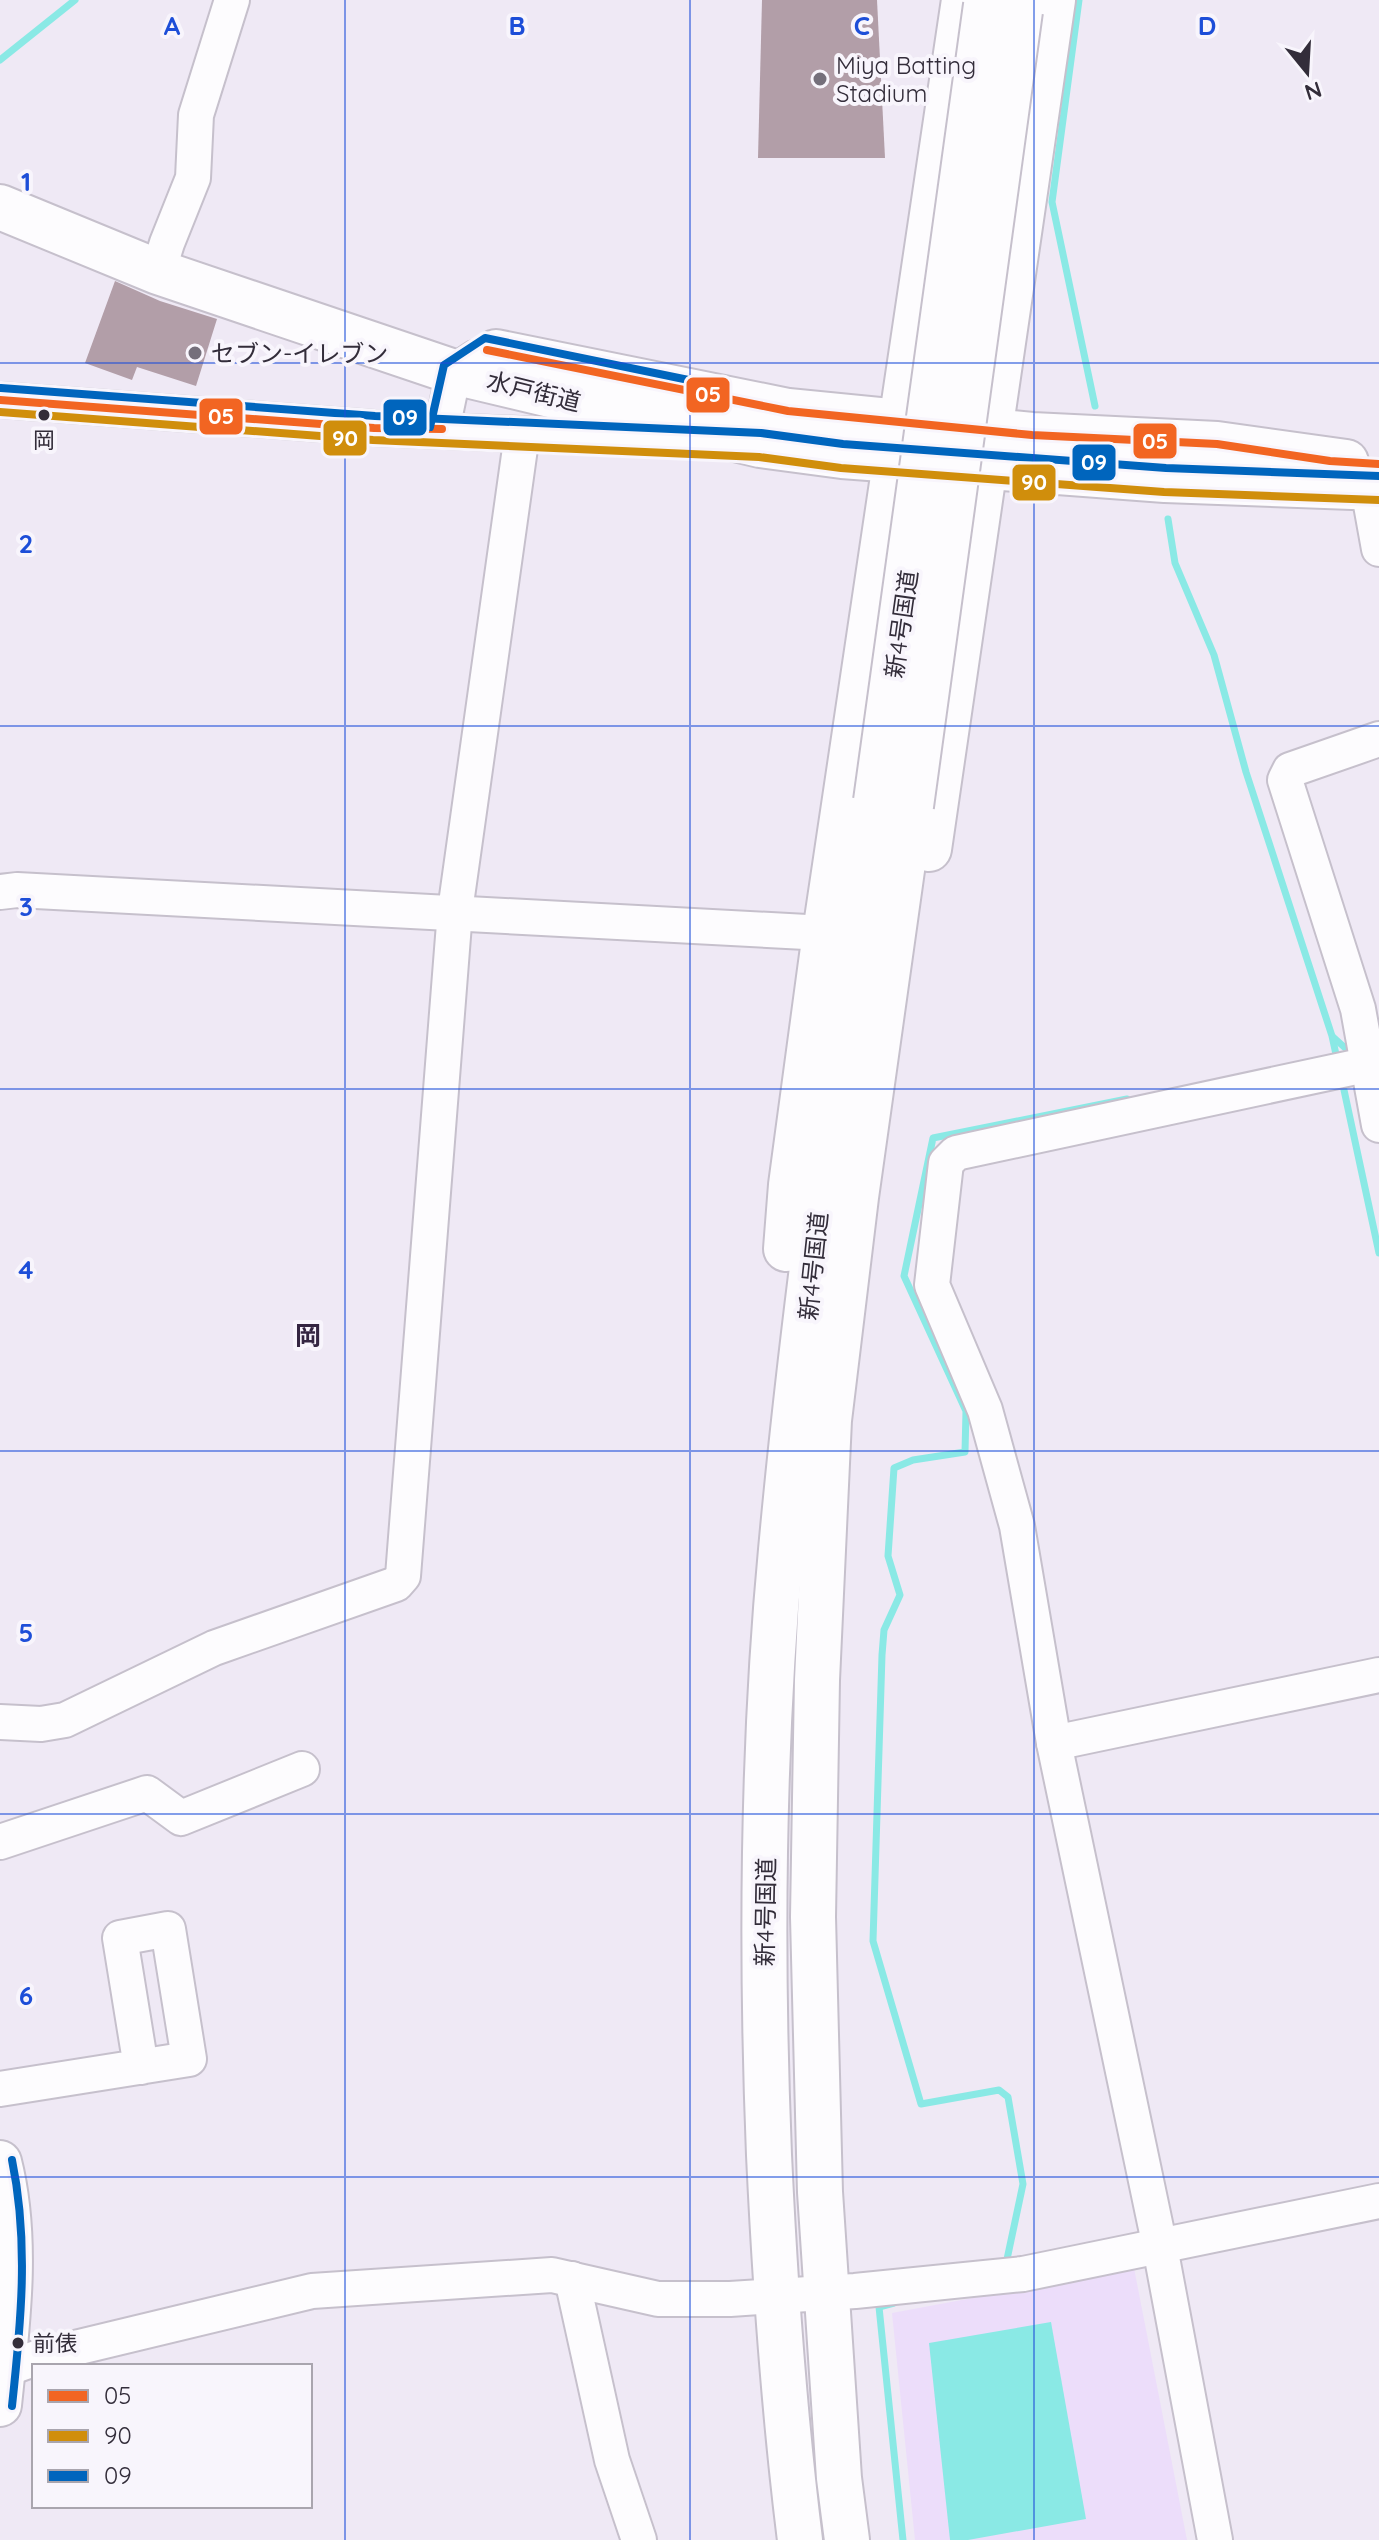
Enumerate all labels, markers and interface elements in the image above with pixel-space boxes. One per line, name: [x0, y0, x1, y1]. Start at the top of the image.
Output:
text: A: [164, 9, 181, 42]
text: B: [508, 9, 526, 42]
text: C: [854, 9, 870, 42]
text: D: [1198, 9, 1216, 42]
north arrow: [1267, 32, 1347, 112]
place label: Miya Batting Stadium: [836, 50, 976, 108]
marker: Miya Batting Stadium: [811, 70, 829, 88]
text: N: [1301, 75, 1325, 107]
text: 1: [21, 165, 31, 198]
place label: セブン-イレブン: [211, 338, 388, 368]
marker: セブン-イレブン: [186, 344, 204, 362]
street label: 水戸街道: [484, 365, 584, 417]
line badge: 05: [685, 376, 731, 414]
text: 05: [695, 380, 721, 408]
line badge: 05: [198, 397, 244, 436]
line badge: 09: [382, 398, 428, 437]
text: 05: [208, 402, 234, 430]
text: 09: [392, 403, 418, 431]
marker: 岡: [36, 407, 52, 423]
line badge: 90: [322, 419, 368, 457]
line badge: 05: [1132, 422, 1178, 460]
text: 90: [332, 424, 358, 452]
place label: 岡: [33, 426, 55, 454]
text: 05: [1142, 427, 1168, 455]
line badge: 09: [1071, 443, 1117, 482]
text: 09: [1081, 448, 1107, 476]
line badge: 90: [1011, 463, 1057, 502]
text: 90: [1021, 468, 1047, 496]
text: 2: [19, 527, 33, 560]
street label: 新4号国道: [879, 568, 923, 680]
text: 3: [19, 890, 33, 923]
street label: 新4号国道: [792, 1210, 834, 1322]
text: 4: [18, 1253, 34, 1286]
district label: 岡: [295, 1319, 321, 1352]
text: 5: [19, 1616, 33, 1649]
street label: 新4号国道: [749, 1857, 781, 1967]
text: 6: [19, 1979, 33, 2012]
place label: 前俵: [33, 2329, 77, 2357]
marker: 前俵: [10, 2335, 26, 2351]
legend: [32, 2364, 312, 2508]
text: 05: [104, 2380, 131, 2410]
text: 90: [104, 2420, 132, 2450]
text: 09: [104, 2460, 132, 2490]

